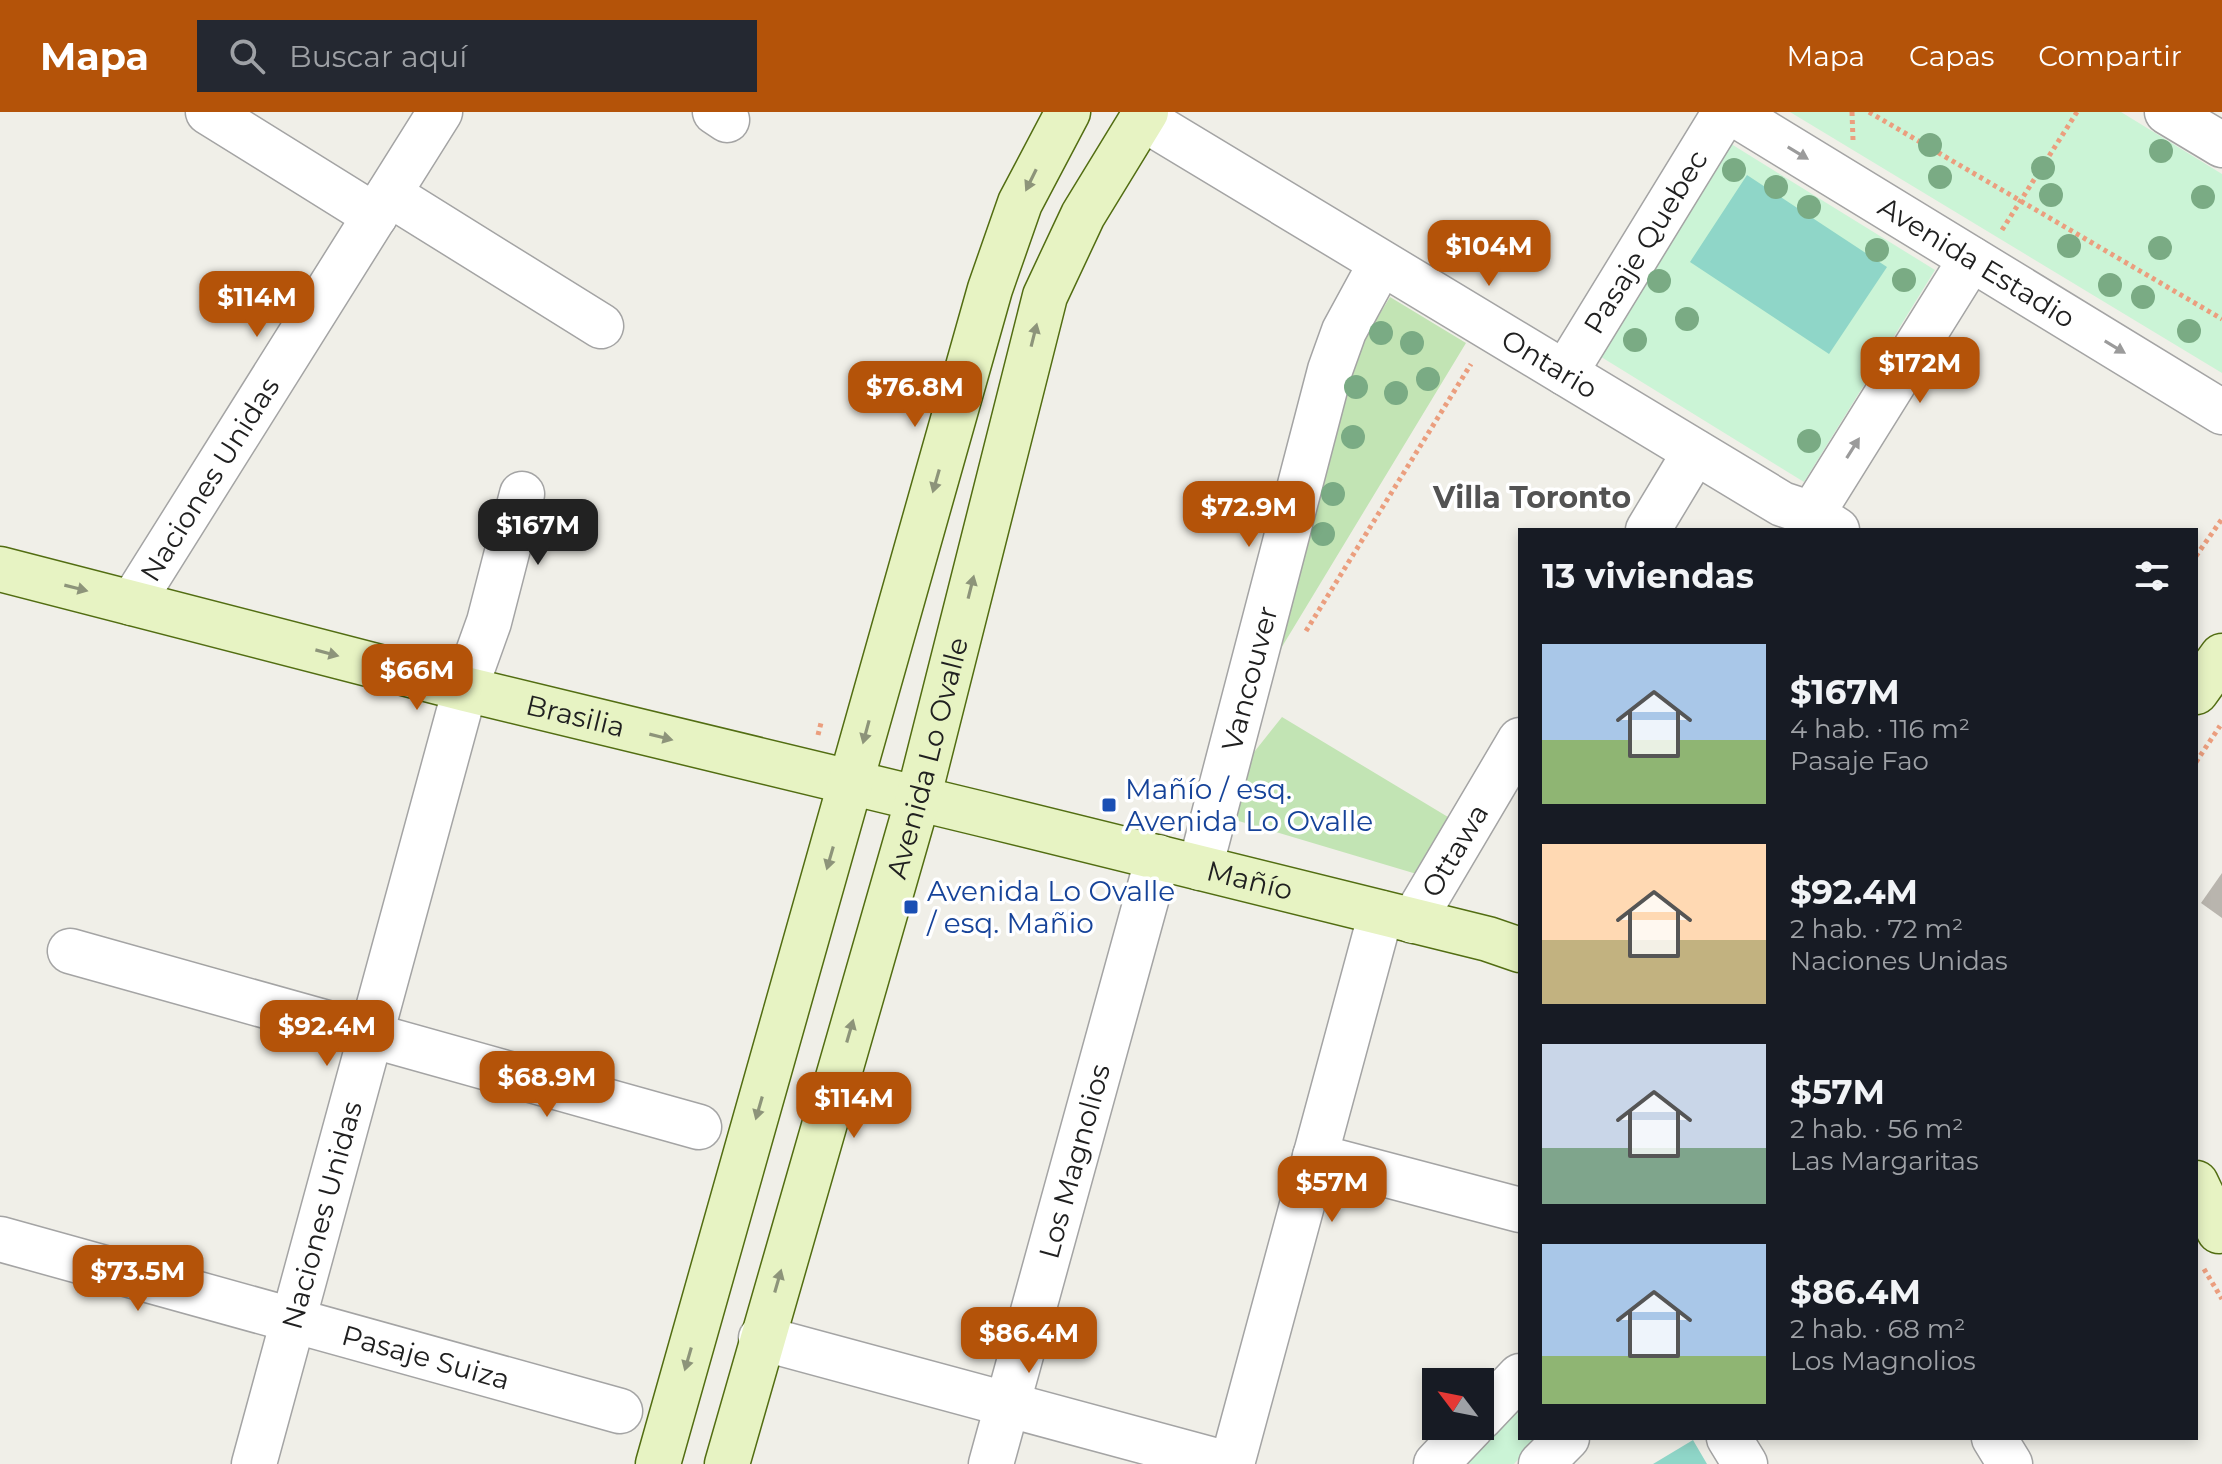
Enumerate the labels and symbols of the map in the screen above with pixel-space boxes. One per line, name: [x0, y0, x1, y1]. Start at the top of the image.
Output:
street label: Pasaje Quebec: [1576, 144, 1715, 340]
one-way arrow: [1787, 145, 1809, 159]
one-way arrow: [1024, 169, 1038, 192]
street label: Avenida Estadio: [1872, 189, 2081, 335]
pin: $104M: [1433, 220, 1545, 288]
pin: $114M: [201, 271, 313, 339]
street label: Ontario: [1495, 322, 1604, 406]
one-way arrow: [1029, 323, 1041, 348]
pin: $172M: [1864, 337, 1976, 405]
one-way arrow: [2104, 340, 2126, 354]
pin: $76.8M: [850, 361, 980, 429]
street label: Naciones Unidas: [133, 371, 286, 588]
one-way arrow: [1846, 437, 1860, 459]
one-way arrow: [929, 470, 942, 494]
district label: Villa Toronto: [1432, 479, 1631, 516]
pin: $72.9M: [1184, 481, 1314, 549]
pin: $167M: [482, 499, 594, 567]
one-way arrow: [966, 575, 978, 600]
one-way arrow: [63, 583, 88, 595]
street label: Vancouver: [1214, 602, 1285, 754]
street label: Avenida Lo Ovalle: [879, 634, 975, 883]
pin: $66M: [370, 644, 464, 712]
one-way arrow: [315, 648, 340, 660]
street label: Brasilia: [523, 687, 628, 744]
one-way arrow: [859, 720, 872, 744]
one-way arrow: [648, 732, 673, 744]
place label: Mañío / esq. Avenida Lo Ovalle: [1125, 772, 1373, 838]
marker: Mañío / esq. Avenida Lo Ovalle: [1100, 796, 1118, 814]
street label: Ottawa: [1414, 798, 1495, 903]
one-way arrow: [823, 847, 836, 871]
street label: Mañío: [1203, 853, 1296, 907]
place label: Avenida Lo Ovalle / esq. Mañio: [926, 874, 1175, 940]
marker: Avenida Lo Ovalle / esq. Mañio: [902, 898, 920, 916]
pin: $92.4M: [262, 1000, 392, 1068]
one-way arrow: [845, 1019, 857, 1044]
pin: $68.9M: [482, 1051, 612, 1119]
street label: Los Magnolios: [1031, 1060, 1117, 1262]
pin: $114M: [798, 1072, 910, 1140]
street label: Naciones Unidas: [275, 1097, 369, 1333]
one-way arrow: [752, 1097, 765, 1121]
pin: $57M: [1285, 1156, 1379, 1224]
pin: $73.5M: [73, 1245, 203, 1313]
one-way arrow: [772, 1269, 785, 1293]
pin: $86.4M: [964, 1307, 1094, 1375]
street label: Pasaje Suiza: [338, 1318, 514, 1397]
one-way arrow: [681, 1347, 694, 1371]
north arrow: [1422, 1368, 1494, 1440]

